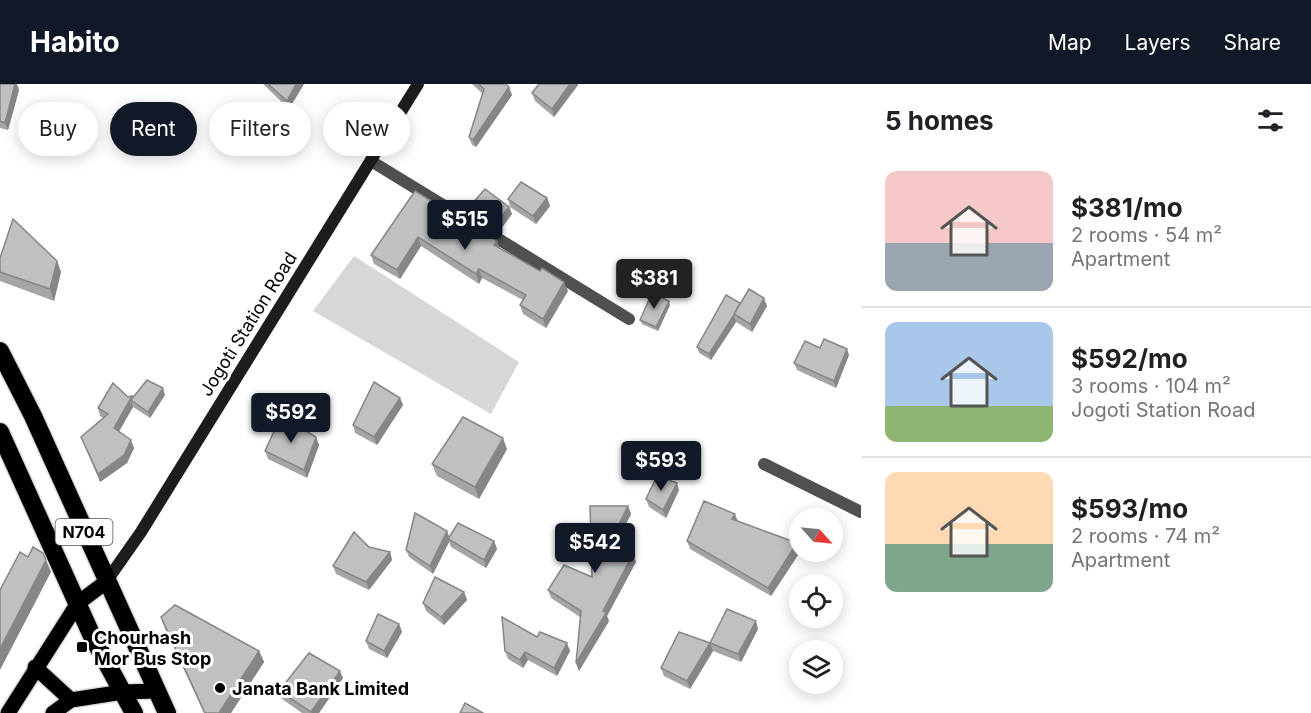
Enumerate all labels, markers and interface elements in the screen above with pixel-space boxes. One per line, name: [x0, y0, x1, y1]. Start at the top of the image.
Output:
text: Habito: [30, 25, 120, 59]
text: Map: [1048, 30, 1092, 55]
text: Layers: [1125, 30, 1191, 55]
text: Share: [1224, 30, 1281, 55]
chip: Buy: [18, 102, 98, 156]
chip: Rent: [110, 102, 197, 156]
chip: Filters: [209, 102, 311, 156]
chip: New: [323, 102, 410, 156]
icon: filters: [1254, 104, 1287, 137]
text: 5 homes: [885, 105, 994, 136]
text: $381/mo: [1071, 192, 1183, 223]
icon: home: [933, 195, 1005, 267]
pin: $515: [429, 200, 501, 251]
text: $515: [441, 207, 489, 231]
text: 2 rooms · 54 m²: [1071, 223, 1222, 247]
text: Apartment: [1071, 247, 1170, 271]
street label: Jogoti Station Road: [195, 248, 301, 400]
pin: $381: [618, 259, 690, 310]
text: $381: [630, 266, 678, 290]
text: $592/mo: [1071, 343, 1188, 374]
icon: home: [933, 346, 1005, 418]
text: 3 rooms · 104 m²: [1071, 374, 1231, 398]
pin: $592: [255, 393, 327, 444]
text: Jogoti Station Road: [1071, 398, 1255, 422]
text: $592: [265, 400, 317, 424]
pin: $593: [625, 441, 697, 492]
text: $593: [635, 448, 687, 472]
text: $593/mo: [1071, 493, 1188, 524]
icon: home: [933, 496, 1005, 568]
north arrow: [789, 508, 843, 562]
map controls: [789, 508, 843, 694]
road number: N704: [56, 519, 112, 545]
pin: $542: [559, 523, 631, 574]
text: 2 rooms · 74 m²: [1071, 524, 1220, 548]
text: $542: [569, 530, 621, 554]
text: Apartment: [1071, 548, 1170, 572]
button: locate: [789, 574, 843, 628]
place label: Chourhash Mor Bus Stop: [94, 627, 211, 669]
marker: Chourhash Mor Bus Stop: [75, 640, 89, 654]
button: layers: [789, 640, 843, 694]
place label: Janata Bank Limited: [232, 678, 409, 699]
marker: Janata Bank Limited: [213, 681, 227, 695]

